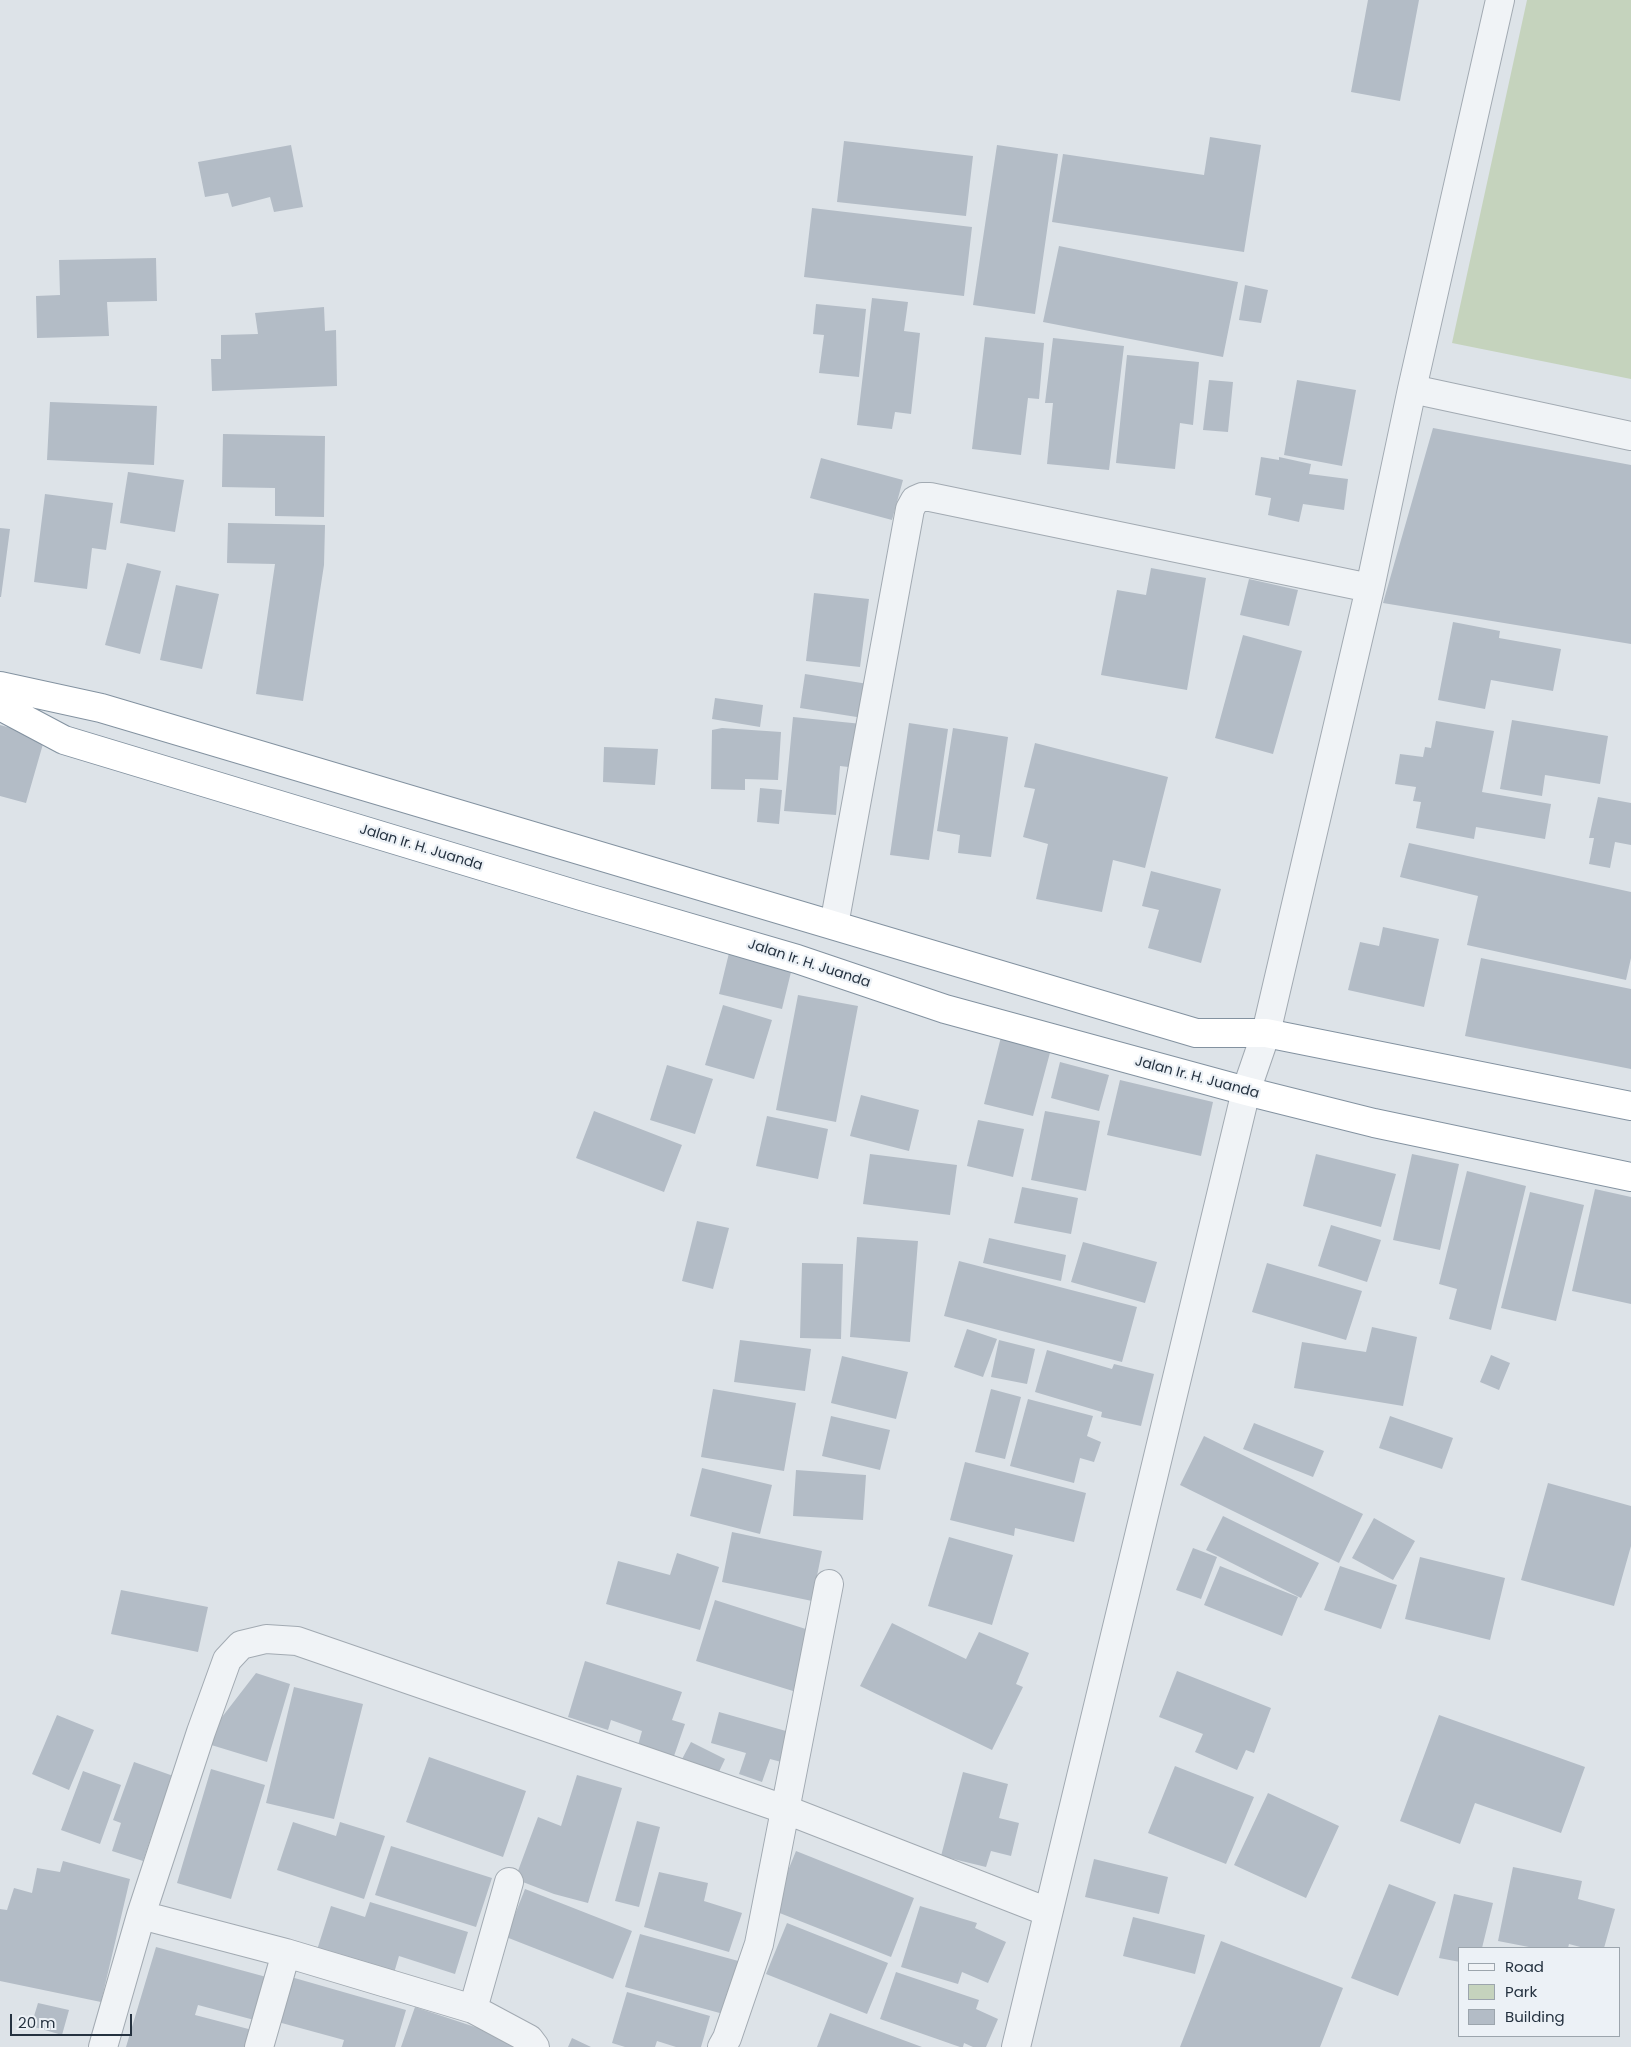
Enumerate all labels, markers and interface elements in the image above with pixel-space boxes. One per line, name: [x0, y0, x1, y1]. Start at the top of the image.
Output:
street label: Jalan Ir. H. Juanda: [357, 821, 485, 875]
street label: Jalan Ir. H. Juanda: [746, 936, 872, 992]
street label: Jalan Ir. H. Juanda: [1133, 1053, 1261, 1103]
legend: [1458, 1947, 1621, 2037]
text: Road: [1505, 1956, 1544, 1977]
text: Park: [1505, 1981, 1537, 2002]
scale bar: [12, 2004, 135, 2036]
text: Building: [1505, 2006, 1565, 2027]
text: 20 m: [18, 2012, 56, 2033]

